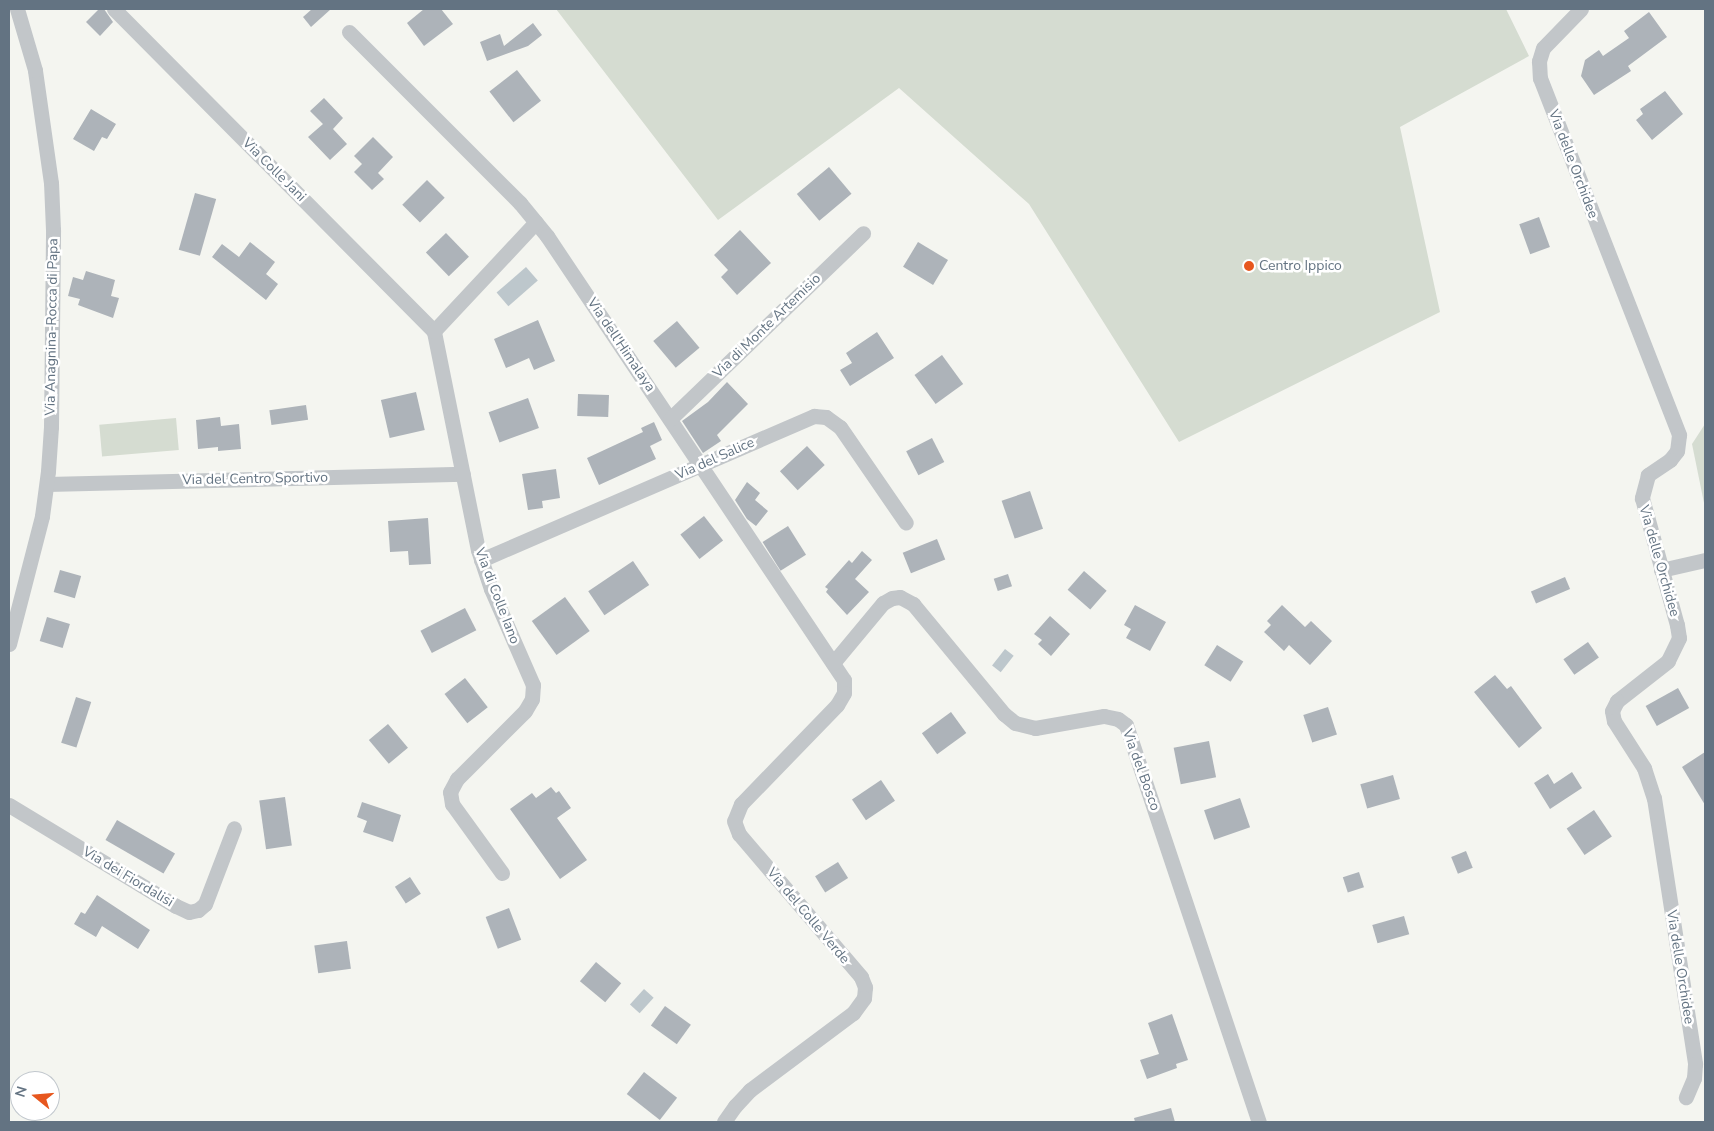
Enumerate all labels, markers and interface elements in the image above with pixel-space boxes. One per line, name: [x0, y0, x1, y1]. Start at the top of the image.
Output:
street label: Via delle Orchidee: [1545, 107, 1601, 221]
street label: Via Colle Jani: [239, 135, 309, 205]
street label: Via Anagnina-Rocca di Papa: [42, 238, 62, 416]
place label: Centro Ippico: [1259, 258, 1342, 274]
marker: Centro Ippico: [1243, 260, 1255, 272]
street label: Via di Monte Artemisio: [710, 270, 824, 382]
street label: Via dell'Himalaya: [583, 295, 659, 395]
street label: Via del Salice: [673, 434, 757, 484]
street label: Via del Centro Sportivo: [182, 469, 328, 489]
street label: Via delle Orchidee: [1635, 503, 1683, 619]
street label: Via di Colle Iano: [471, 546, 523, 646]
street label: Via del Bosco: [1119, 727, 1163, 813]
street label: Via dei Fiordalisi: [80, 843, 176, 911]
street label: Via del Colle Verde: [763, 865, 853, 967]
street label: Via delle Orchidee: [1663, 909, 1697, 1025]
north arrow: [10, 1071, 60, 1121]
text: N: [11, 1084, 32, 1100]

